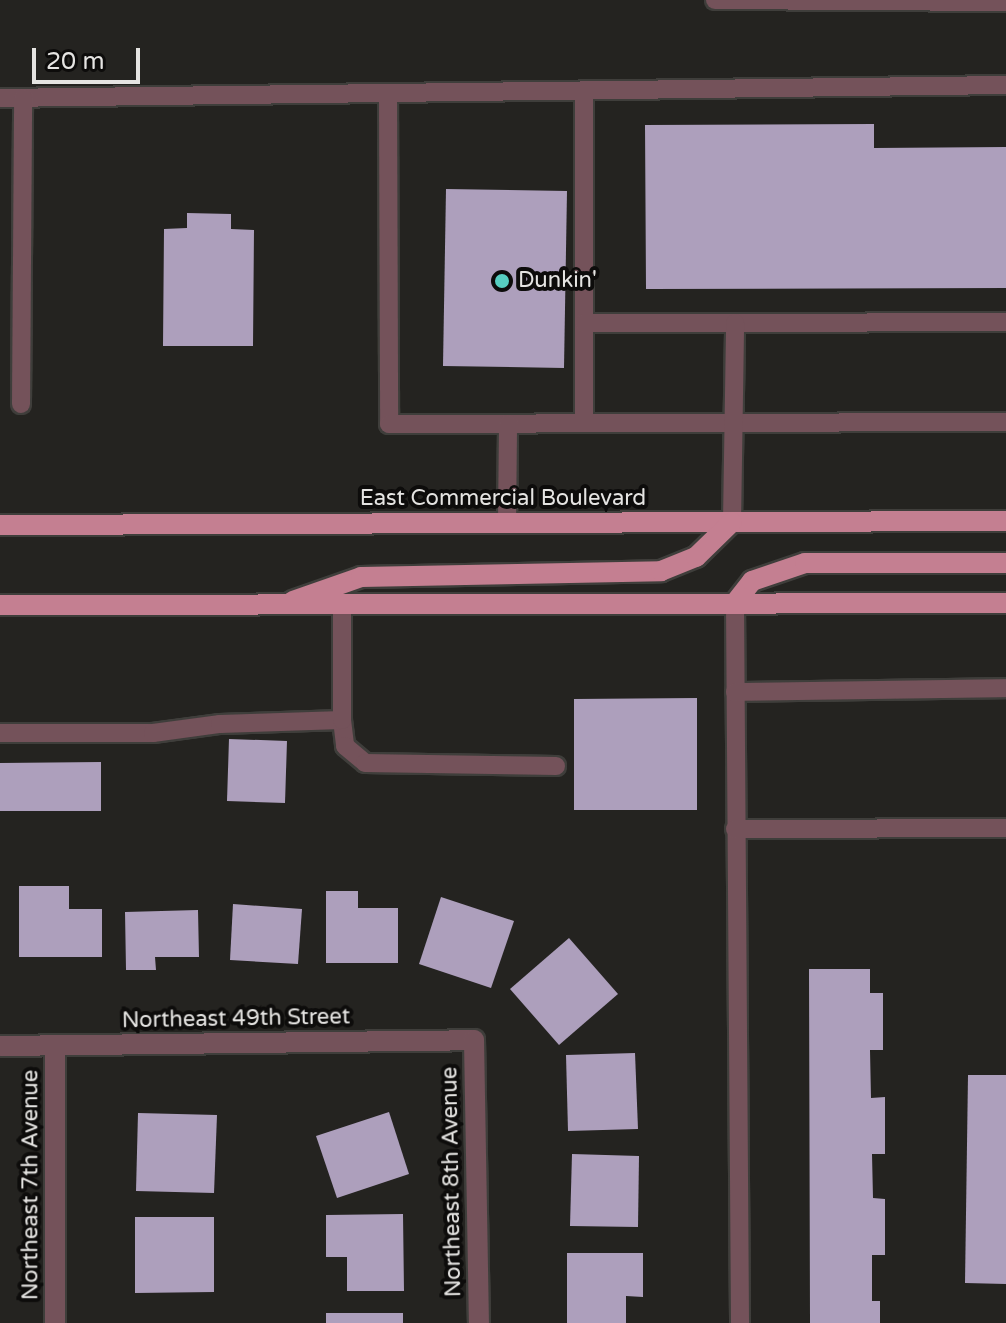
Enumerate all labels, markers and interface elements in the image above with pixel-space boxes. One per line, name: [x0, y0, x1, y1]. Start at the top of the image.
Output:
scale bar: [36, 32, 144, 82]
text: 20 m: [46, 47, 104, 76]
place label: Dunkin': [518, 268, 597, 294]
marker: Dunkin': [493, 272, 511, 290]
street label: East Commercial Boulevard: [360, 486, 646, 512]
street label: Northeast 49th Street: [122, 1004, 350, 1034]
street label: Northeast 8th Avenue: [437, 1067, 467, 1297]
street label: Northeast 7th Avenue: [18, 1070, 44, 1300]

